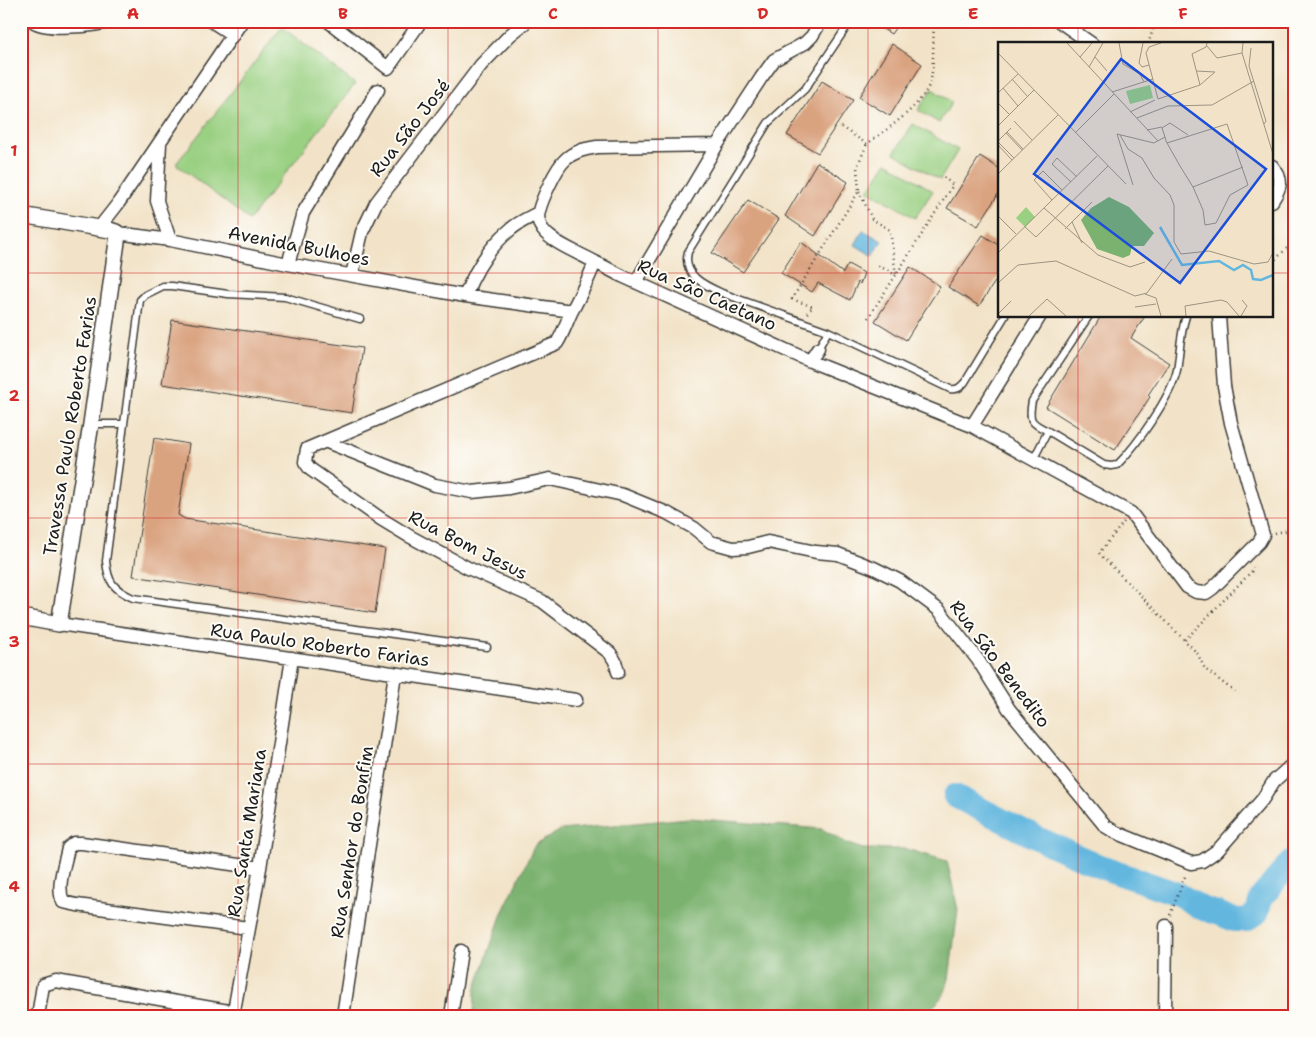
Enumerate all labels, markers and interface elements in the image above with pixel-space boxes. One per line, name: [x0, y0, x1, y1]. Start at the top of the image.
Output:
text: A: [127, 3, 139, 24]
text: B: [338, 3, 348, 24]
text: C: [548, 3, 558, 24]
text: D: [757, 3, 769, 24]
text: E: [968, 3, 978, 24]
text: F: [1178, 3, 1188, 24]
inset map: [998, 42, 1274, 318]
street label: Rua São José: [364, 74, 456, 182]
text: 1: [10, 140, 18, 161]
street label: Avenida Bulhoes: [226, 221, 372, 271]
street label: Rua São Caetano: [634, 254, 780, 336]
street label: Travessa Paulo Roberto Farias: [38, 294, 102, 558]
text: 2: [8, 385, 20, 406]
street label: Rua Bom Jesus: [404, 505, 532, 585]
street label: Rua São Benedito: [944, 595, 1056, 733]
street label: Rua Paulo Roberto Farias: [209, 618, 431, 672]
text: 3: [8, 631, 20, 652]
street label: Rua Senhor do Bonfim: [325, 744, 379, 940]
street label: Rua Santa Mariana: [222, 747, 272, 919]
text: 4: [8, 876, 20, 897]

